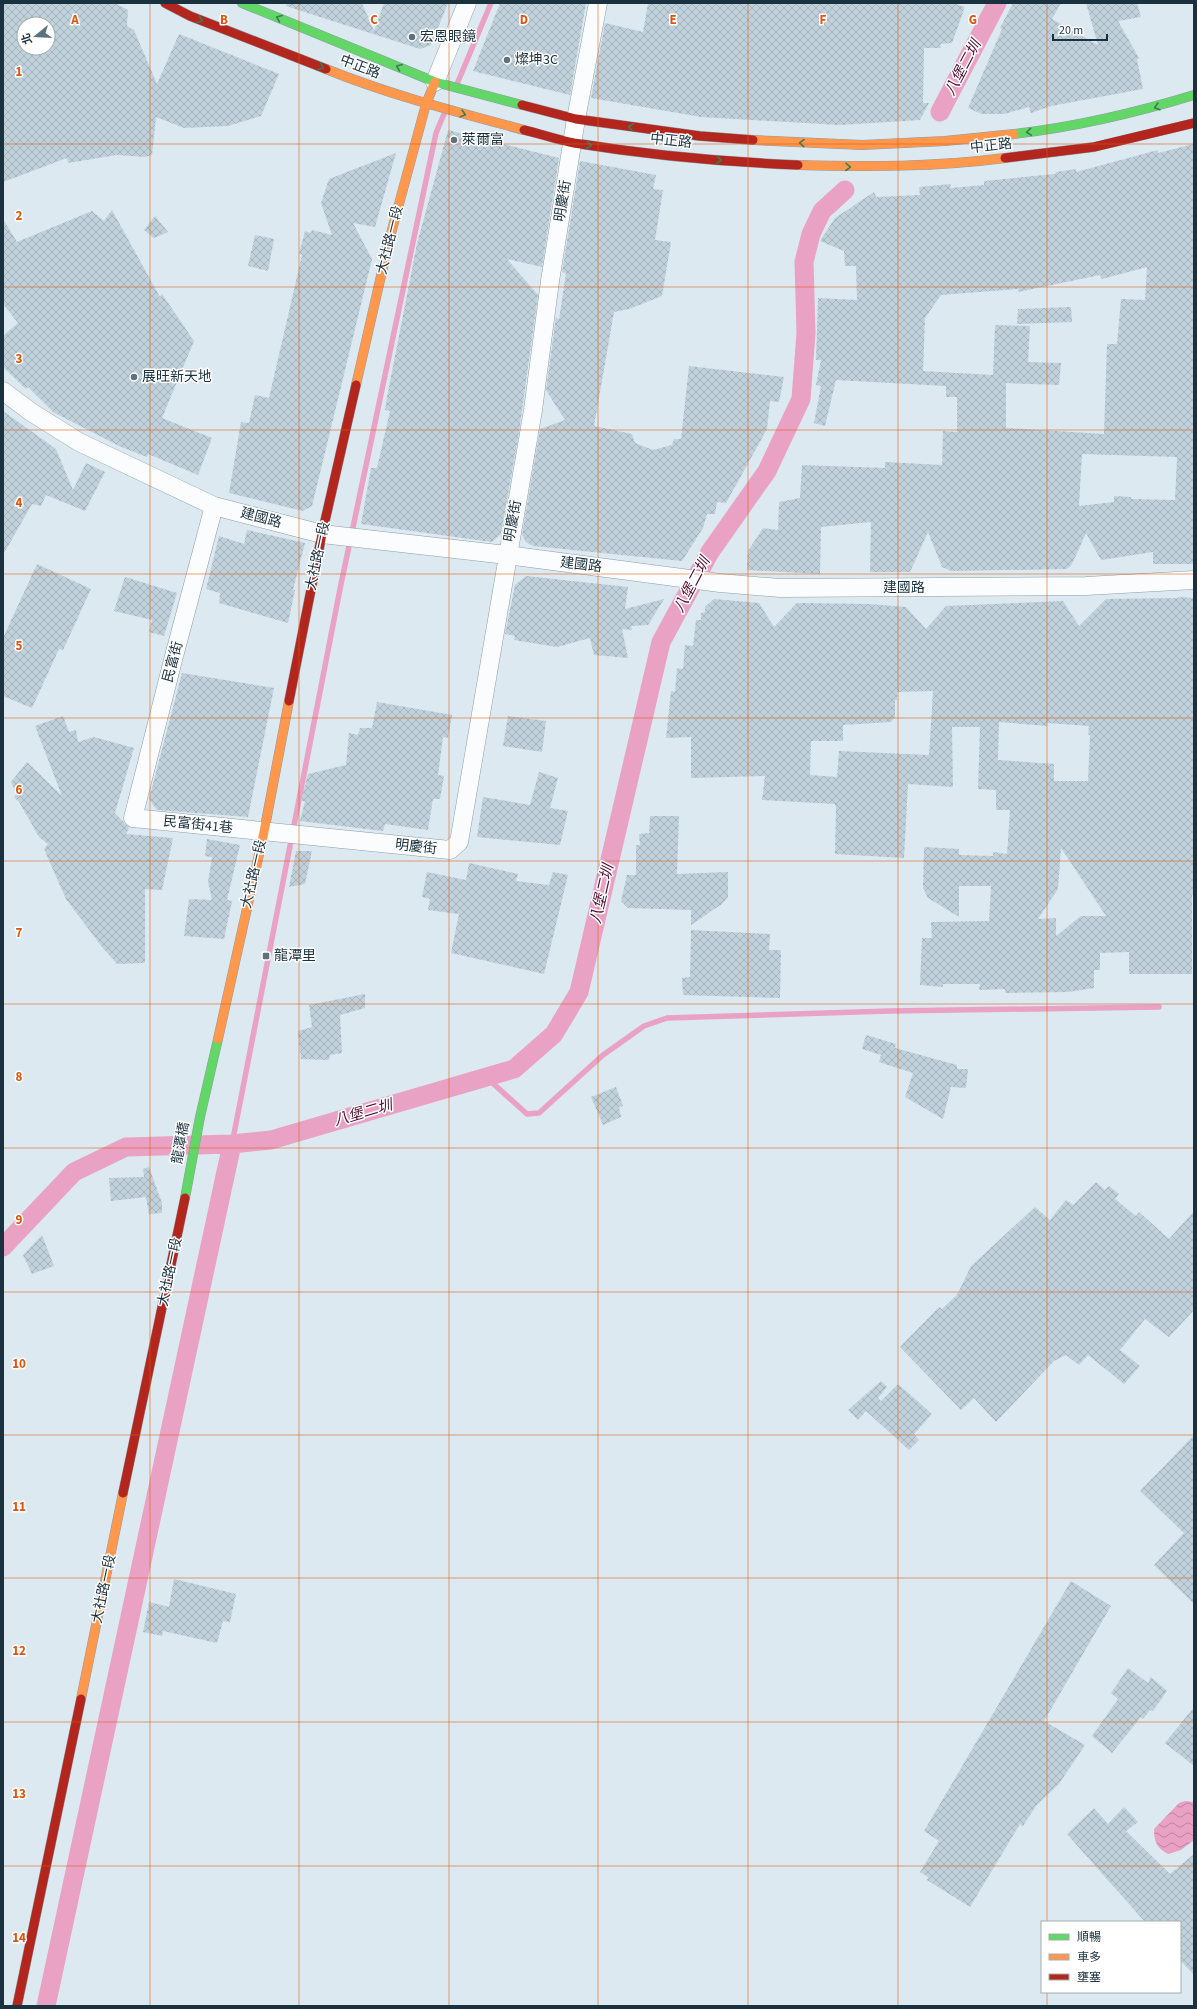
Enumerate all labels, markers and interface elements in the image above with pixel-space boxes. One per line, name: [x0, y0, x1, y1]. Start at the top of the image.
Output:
text: A: [70, 11, 79, 29]
text: B: [220, 11, 228, 29]
text: C: [370, 11, 378, 29]
text: D: [520, 11, 528, 29]
text: E: [669, 11, 677, 29]
text: F: [820, 11, 827, 29]
text: G: [969, 11, 977, 29]
one-way arrow: [197, 15, 204, 23]
one-way arrow: [275, 15, 283, 23]
north arrow: [16, 16, 56, 56]
scale bar: [1053, 16, 1107, 42]
text: 20 m: [1059, 22, 1083, 39]
place label: 宏恩眼鏡: [420, 27, 476, 47]
text: 北: [18, 31, 36, 46]
marker: 宏恩眼鏡: [407, 32, 417, 42]
water label: 八堡二圳: [940, 35, 987, 99]
street label: 中正路: [337, 50, 383, 84]
place label: 燦坤3C: [515, 50, 558, 70]
marker: 燦坤3C: [502, 55, 512, 65]
text: 1: [16, 63, 23, 81]
one-way arrow: [318, 63, 325, 71]
one-way arrow: [395, 64, 402, 72]
one-way arrow: [1153, 102, 1160, 111]
one-way arrow: [460, 109, 467, 118]
one-way arrow: [628, 123, 634, 132]
one-way arrow: [1026, 127, 1032, 136]
street label: 中正路: [649, 129, 693, 153]
place label: 萊爾富: [462, 130, 504, 150]
street label: 中正路: [969, 134, 1013, 158]
marker: 萊爾富: [449, 135, 459, 145]
one-way arrow: [799, 139, 805, 147]
one-way arrow: [586, 140, 593, 149]
one-way arrow: [716, 156, 722, 165]
one-way arrow: [845, 163, 851, 171]
street label: 明慶街: [550, 179, 576, 223]
street label: 大社路一段: [372, 204, 408, 276]
text: 2: [16, 207, 23, 225]
text: 3: [16, 350, 23, 368]
place label: 展旺新天地: [142, 367, 212, 387]
marker: 展旺新天地: [129, 372, 139, 382]
text: 4: [16, 494, 23, 512]
street label: 明慶街: [500, 499, 526, 543]
street label: 建國路: [238, 503, 284, 533]
street label: 大社路一段: [301, 520, 335, 592]
water label: 八堡二圳: [669, 552, 716, 616]
street label: 建國路: [559, 553, 603, 577]
street label: 建國路: [883, 578, 925, 598]
text: 5: [16, 637, 23, 655]
street label: 民富街: [158, 639, 188, 685]
text: 6: [16, 781, 23, 799]
street label: 民富街41巷: [162, 811, 234, 839]
street label: 明慶街: [394, 835, 438, 859]
street label: 大社路一段: [236, 838, 272, 910]
water label: 八堡二圳: [585, 860, 619, 926]
text: 7: [16, 924, 23, 942]
place label: 龍潭里: [274, 946, 316, 966]
marker: 龍潭里: [261, 951, 271, 961]
text: 8: [16, 1068, 23, 1086]
water label: 八堡二圳: [331, 1094, 397, 1131]
street label: 龍潭橋: [168, 1121, 194, 1165]
text: 9: [16, 1211, 23, 1229]
street label: 大社路一段: [153, 1236, 187, 1308]
text: 10: [12, 1355, 26, 1373]
text: 11: [12, 1498, 26, 1516]
street label: 大社路一段: [87, 1553, 121, 1625]
text: 12: [12, 1642, 26, 1660]
text: 13: [12, 1785, 26, 1803]
legend: [1041, 1921, 1181, 1993]
text: 14: [12, 1929, 26, 1947]
text: 順暢: [1077, 1929, 1101, 1946]
text: 車多: [1077, 1949, 1101, 1966]
text: 壅塞: [1077, 1969, 1101, 1986]

